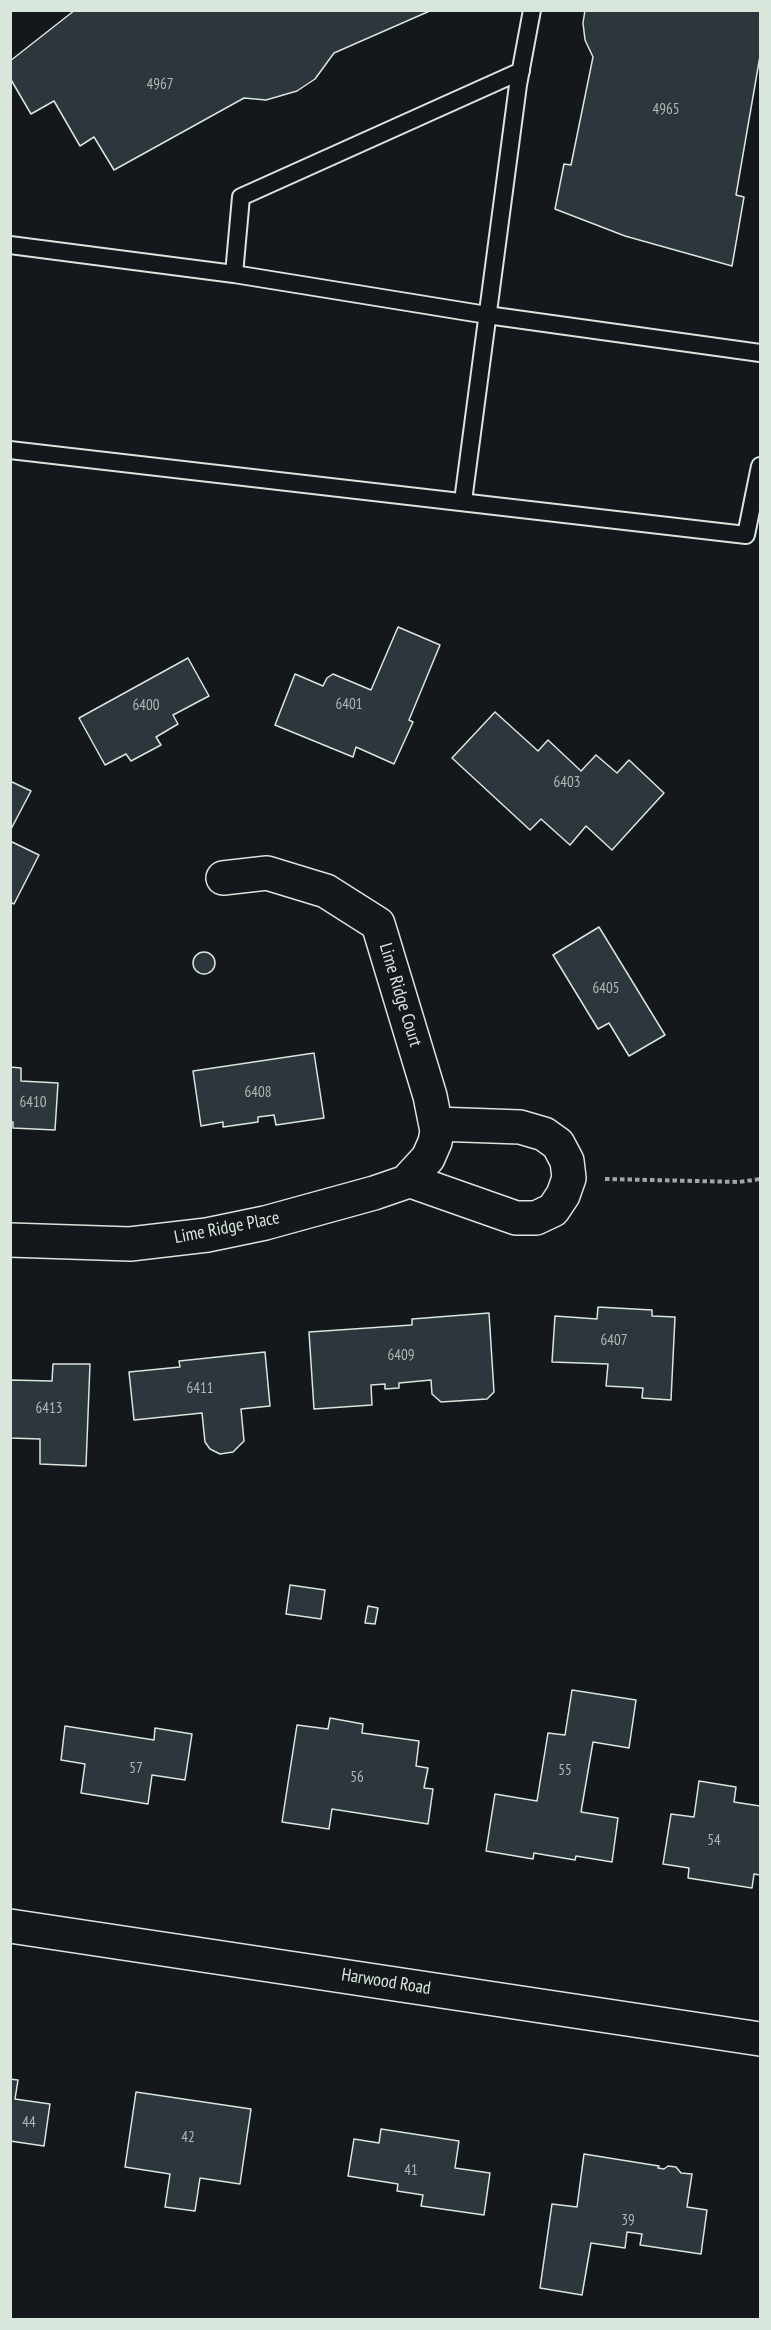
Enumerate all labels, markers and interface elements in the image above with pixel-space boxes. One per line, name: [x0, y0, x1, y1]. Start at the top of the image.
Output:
house number: 4967: [147, 76, 173, 94]
house number: 4965: [653, 101, 679, 119]
house number: 6401: [336, 696, 362, 714]
house number: 6400: [133, 697, 159, 715]
house number: 6403: [554, 774, 580, 792]
street label: Lime Ridge Court: [374, 941, 426, 1049]
house number: 6405: [593, 980, 619, 998]
house number: 6408: [245, 1084, 271, 1102]
house number: 6410: [20, 1094, 46, 1112]
street label: Lime Ridge Place: [173, 1207, 281, 1249]
house number: 6407: [601, 1332, 627, 1350]
house number: 6409: [388, 1347, 414, 1365]
house number: 6411: [187, 1380, 213, 1398]
house number: 6413: [36, 1400, 62, 1418]
house number: 57: [129, 1760, 143, 1778]
house number: 55: [558, 1762, 572, 1780]
house number: 56: [350, 1769, 364, 1787]
house number: 54: [707, 1832, 721, 1850]
street label: Harwood Road: [340, 1964, 432, 2000]
house number: 44: [22, 2114, 36, 2132]
house number: 42: [181, 2129, 195, 2147]
house number: 41: [404, 2162, 418, 2180]
house number: 39: [621, 2212, 635, 2230]

